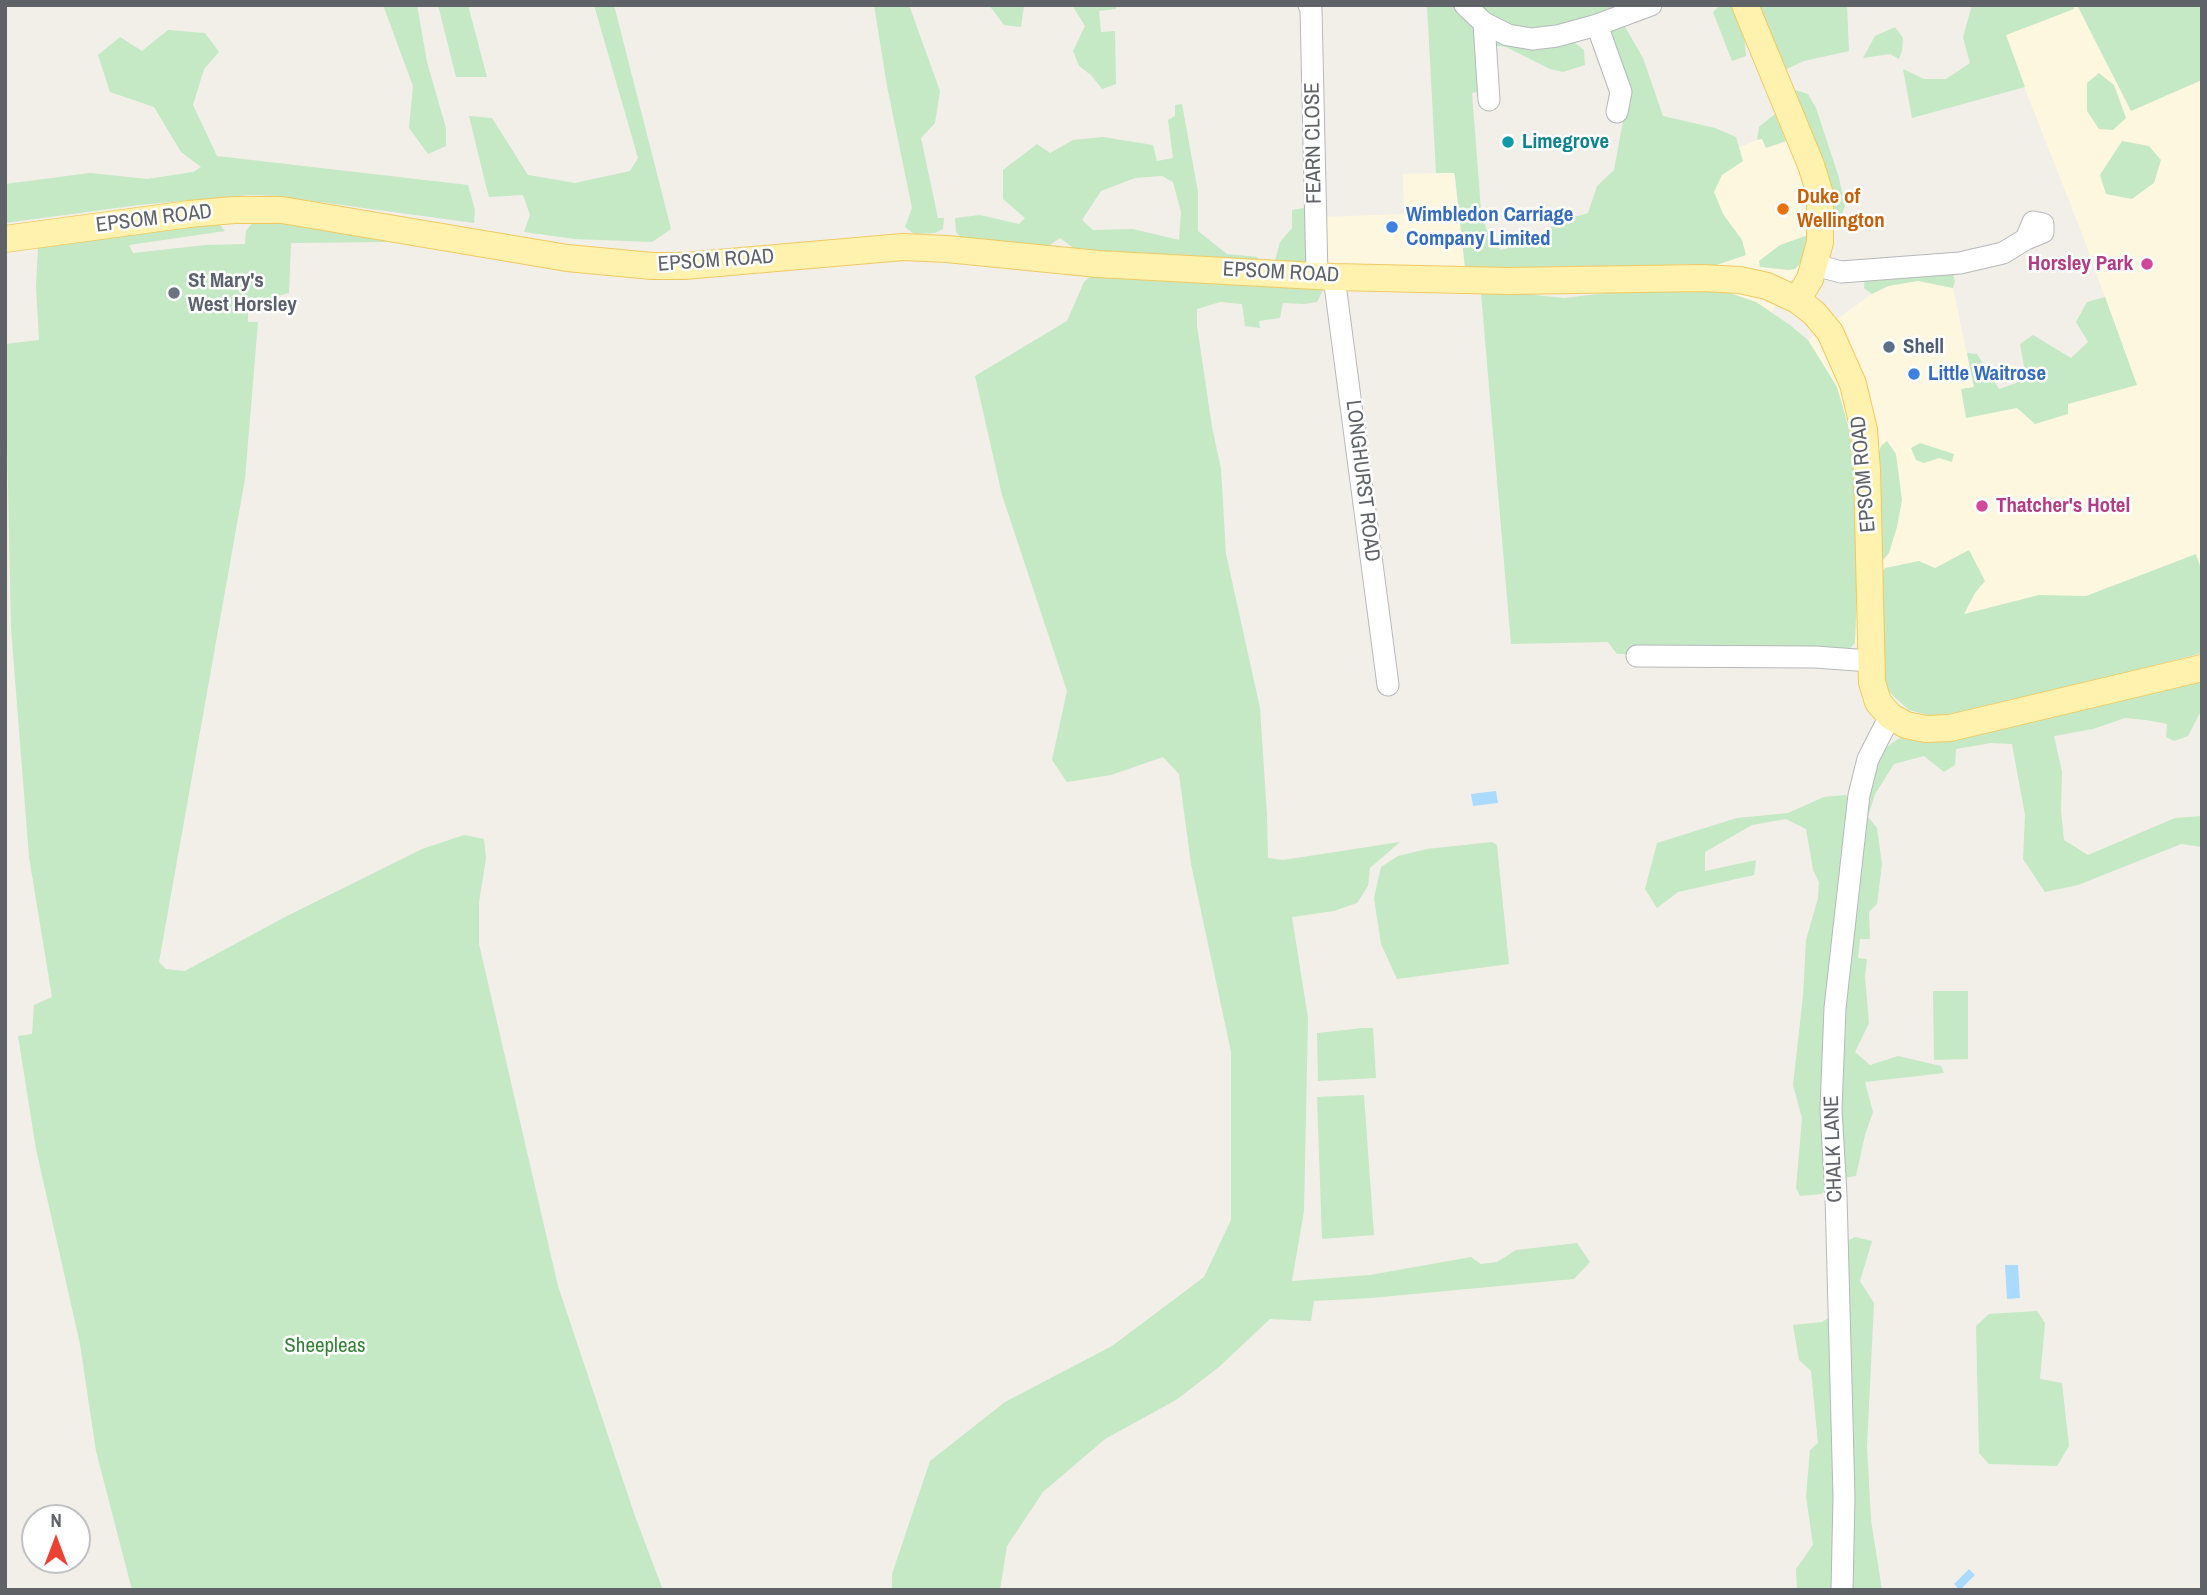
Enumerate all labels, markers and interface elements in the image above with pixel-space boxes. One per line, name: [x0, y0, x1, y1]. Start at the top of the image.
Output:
street label: FEARN CLOSE: [1300, 82, 1328, 204]
place label: Limegrove: [1522, 129, 1609, 155]
marker: Limegrove: [1500, 134, 1516, 150]
place label: Duke of Wellington: [1797, 184, 1885, 234]
street label: EPSOM ROAD: [95, 199, 213, 239]
marker: Duke of Wellington: [1775, 201, 1791, 217]
place label: Wimbledon Carriage Company Limited: [1406, 202, 1573, 252]
marker: Wimbledon Carriage Company Limited: [1384, 219, 1400, 235]
street label: EPSOM ROAD: [657, 244, 775, 278]
place label: Horsley Park: [2028, 251, 2133, 277]
marker: Horsley Park: [2139, 256, 2155, 272]
street label: EPSOM ROAD: [1222, 257, 1340, 289]
place label: St Mary's West Horsley: [188, 268, 297, 318]
marker: St Mary's West Horsley: [166, 285, 182, 301]
place label: Shell: [1903, 334, 1944, 360]
marker: Shell: [1881, 339, 1897, 355]
place label: Little Waitrose: [1928, 361, 2046, 387]
marker: Little Waitrose: [1906, 366, 1922, 382]
street label: LONGHURST ROAD: [1340, 399, 1384, 563]
street label: EPSOM ROAD: [1846, 415, 1882, 533]
place label: Thatcher's Hotel: [1996, 493, 2130, 519]
marker: Thatcher's Hotel: [1974, 498, 1990, 514]
street label: CHALK LANE: [1820, 1095, 1848, 1203]
park label: Sheepleas: [284, 1333, 366, 1359]
north arrow: [21, 1504, 91, 1574]
text: N: [50, 1507, 62, 1533]

